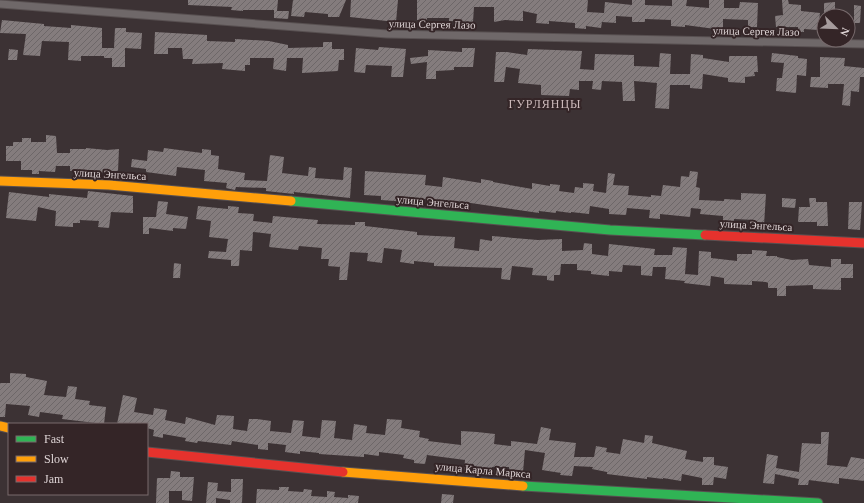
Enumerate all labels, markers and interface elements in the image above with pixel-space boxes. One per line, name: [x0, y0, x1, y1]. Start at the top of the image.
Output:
north arrow: [816, 8, 856, 48]
street label: улица Сергея Лазо: [388, 17, 476, 31]
street label: улица Сергея Лазо: [712, 24, 800, 38]
text: N: [838, 26, 852, 38]
district label: ГУРЛЯНЦЫ: [508, 97, 582, 111]
street label: улица Энгельса: [73, 166, 147, 182]
street label: улица Энгельса: [396, 193, 470, 211]
street label: улица Энгельса: [719, 217, 793, 233]
legend: [8, 423, 148, 495]
text: Fast: [44, 432, 65, 446]
text: Slow: [44, 452, 69, 466]
street label: улица Карла Маркса: [435, 460, 531, 480]
text: Jam: [44, 472, 64, 486]

